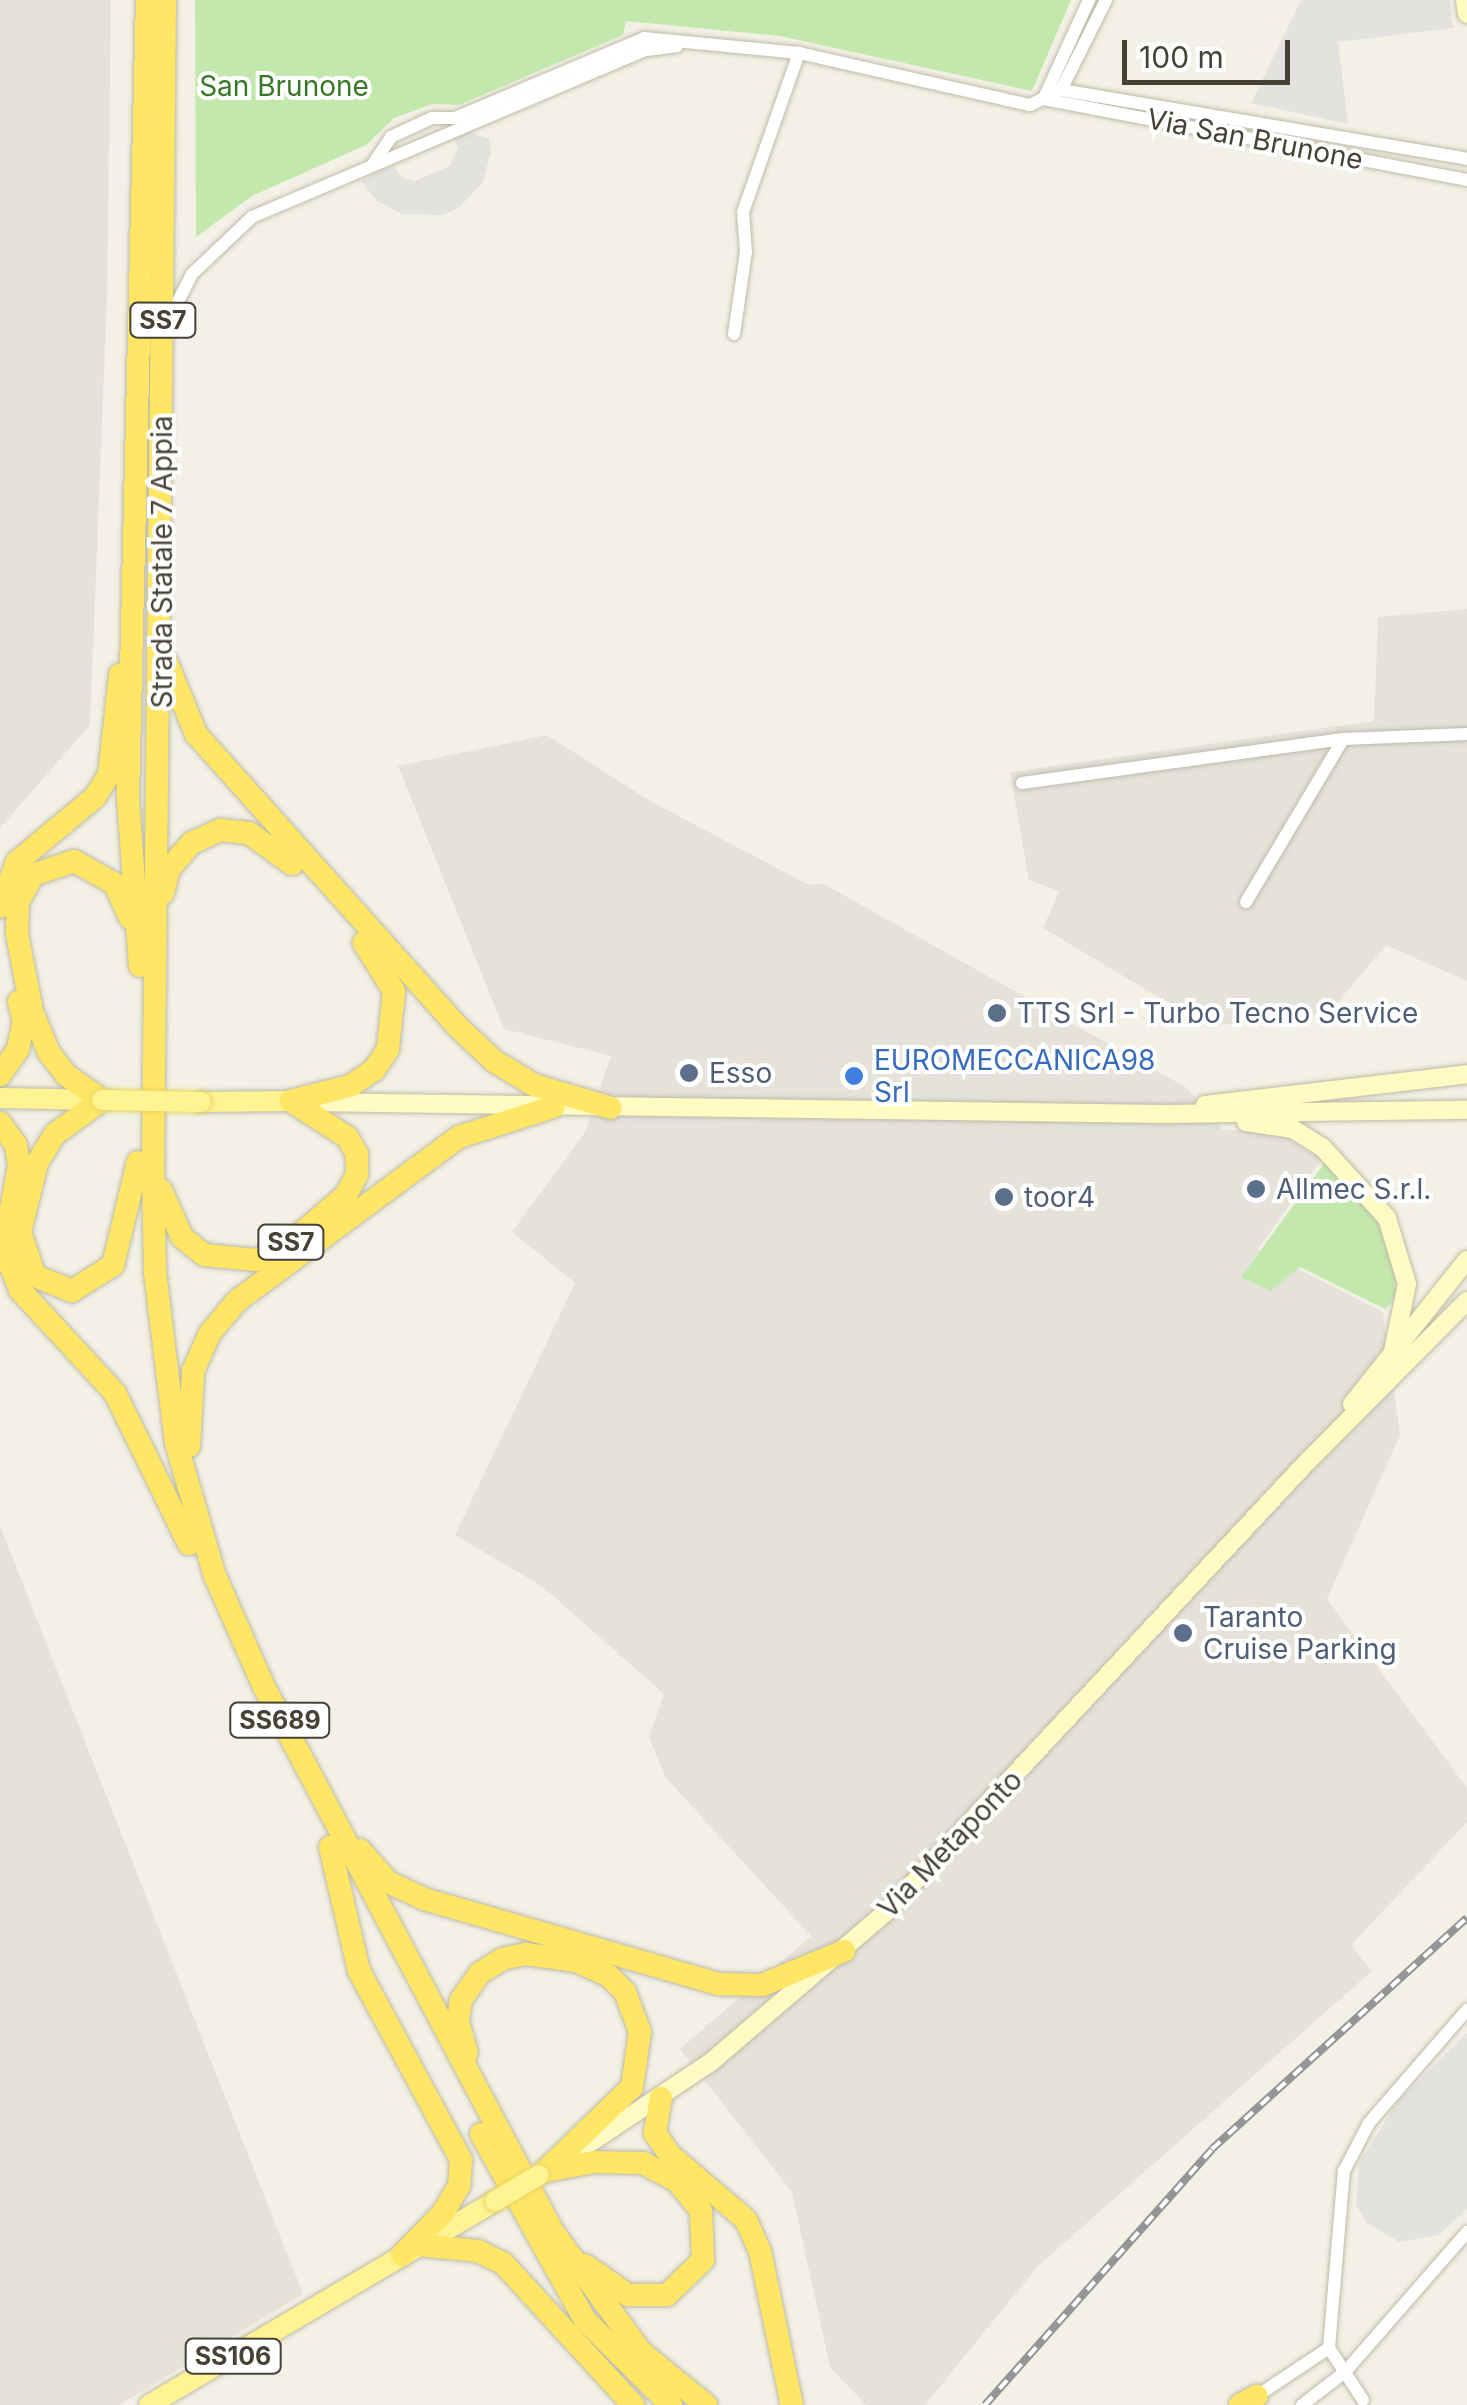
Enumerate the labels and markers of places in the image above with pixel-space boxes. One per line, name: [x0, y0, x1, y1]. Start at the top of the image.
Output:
place label: TTS Srl - Turbo Tecno Service: [1017, 996, 1418, 1030]
marker: TTS Srl - Turbo Tecno Service: [986, 1002, 1008, 1024]
place label: EUROMECCANICA98 Srl: [874, 1043, 1155, 1109]
place label: Esso: [709, 1056, 772, 1090]
marker: Esso: [678, 1062, 700, 1084]
marker: EUROMECCANICA98 Srl: [843, 1065, 865, 1087]
place label: Allmec S.r.l.: [1276, 1172, 1431, 1206]
marker: Allmec S.r.l.: [1245, 1178, 1267, 1200]
place label: toor4: [1024, 1180, 1095, 1214]
marker: toor4: [993, 1186, 1015, 1208]
place label: Taranto Cruise Parking: [1203, 1600, 1397, 1666]
marker: Taranto Cruise Parking: [1172, 1622, 1194, 1644]

